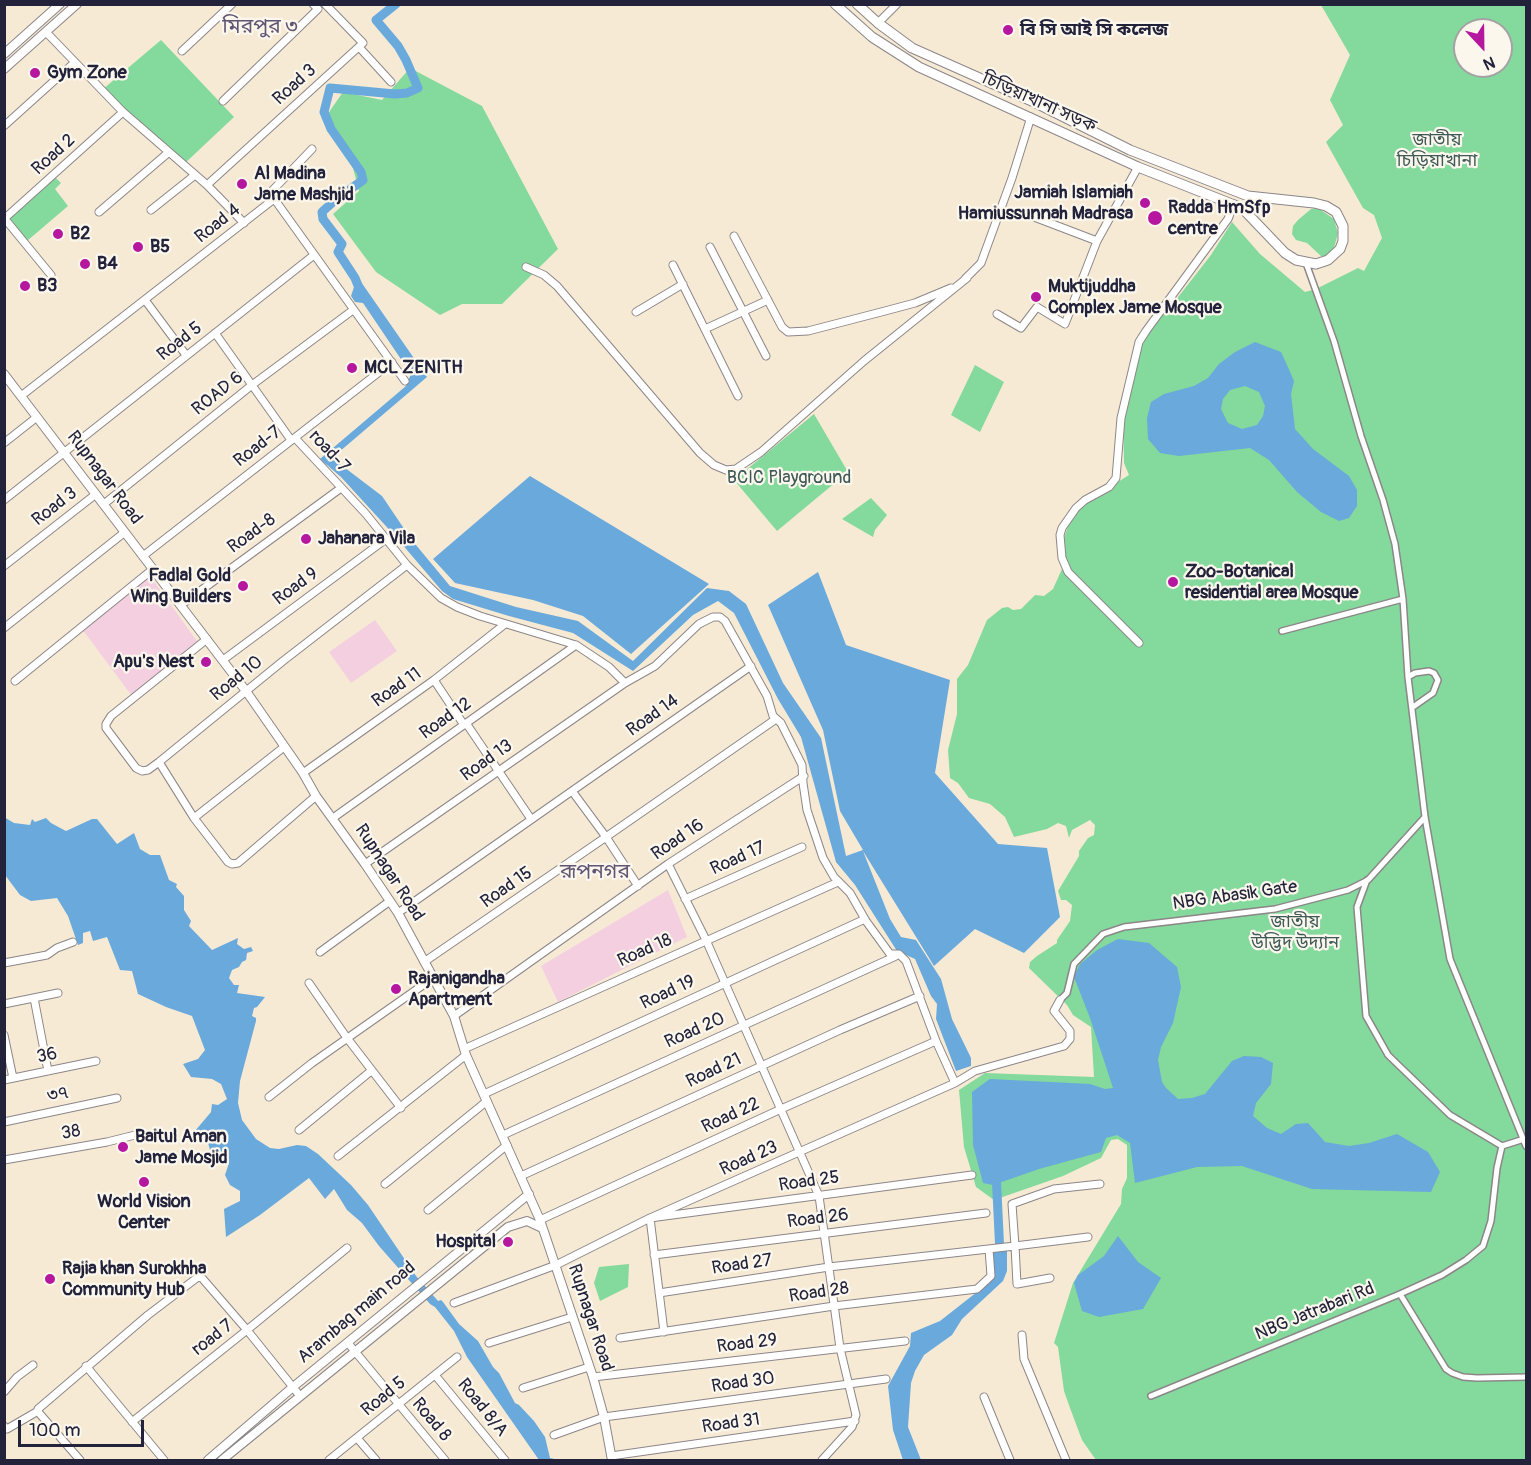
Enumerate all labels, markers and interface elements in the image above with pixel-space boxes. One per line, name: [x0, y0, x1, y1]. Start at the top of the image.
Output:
district label: মিরপুর ৩: [222, 15, 298, 41]
north arrow: [1453, 18, 1513, 78]
place label: বি সি আই সি কলেজ: [1020, 19, 1168, 41]
marker: বি সি আই সি কলেজ: [1001, 23, 1015, 37]
text: N: [1480, 52, 1498, 74]
street label: Road 3: [269, 60, 321, 110]
place label: Gym Zone: [47, 62, 127, 84]
marker: Gym Zone: [28, 66, 42, 80]
street label: চিড়িয়াখানা সড়ক: [978, 68, 1100, 138]
park label: জাতীয় চিড়িয়াখানা: [1397, 129, 1477, 172]
street label: Road 2: [28, 130, 80, 180]
place label: Al Madina Jame Mashjid: [254, 163, 354, 206]
marker: Al Madina Jame Mashjid: [235, 177, 249, 191]
place label: Jamiah Islamiah Hamiussunnah Madrasa: [958, 182, 1133, 224]
marker: Jamiah Islamiah Hamiussunnah Madrasa: [1138, 196, 1152, 210]
place label: Radda HmSfp centre: [1168, 197, 1270, 240]
street label: Road 4: [191, 200, 245, 248]
marker: Radda HmSfp centre: [1146, 209, 1164, 227]
place label: B2: [70, 223, 90, 245]
marker: B2: [51, 227, 65, 241]
place label: B5: [150, 236, 170, 258]
marker: B5: [131, 240, 145, 254]
place label: B4: [97, 253, 118, 275]
marker: B4: [78, 257, 92, 271]
place label: B3: [37, 275, 57, 297]
place label: Muktijuddha Complex Jame Mosque: [1048, 276, 1222, 318]
marker: B3: [18, 279, 32, 293]
marker: Muktijuddha Complex Jame Mosque: [1029, 290, 1043, 304]
street label: Road 5: [153, 318, 207, 366]
place label: MCL ZENITH: [364, 357, 463, 379]
marker: MCL ZENITH: [345, 361, 359, 375]
street label: ROAD 6: [188, 367, 248, 421]
street label: Road-7: [230, 422, 286, 472]
street label: road-7: [304, 426, 354, 478]
street label: Rupnagar Road: [62, 427, 146, 529]
park label: BCIC Playground: [727, 467, 851, 489]
street label: Road 3: [28, 483, 82, 531]
street label: Road-8: [224, 509, 280, 559]
place label: Jahanara Vila: [318, 528, 415, 550]
marker: Jahanara Vila: [299, 532, 313, 546]
place label: Zoo-Botanical residential area Mosque: [1185, 561, 1358, 604]
street label: Road 9: [269, 563, 323, 611]
place label: Fadlal Gold Wing Builders: [130, 565, 231, 608]
marker: Zoo-Botanical residential area Mosque: [1166, 575, 1180, 589]
marker: Fadlal Gold Wing Builders: [236, 579, 250, 593]
place label: Apu's Nest: [113, 651, 194, 673]
street label: Road 10: [207, 652, 267, 706]
marker: Apu's Nest: [199, 655, 213, 669]
street label: Road 11: [368, 663, 426, 713]
street label: Road 14: [623, 690, 683, 742]
street label: Road 12: [416, 693, 476, 745]
street label: Road 13: [457, 735, 517, 787]
street label: Road 16: [648, 815, 708, 865]
street label: Rupnagar Road: [350, 820, 428, 926]
street label: Road 17: [707, 837, 769, 881]
district label: রূপনগর: [560, 860, 630, 886]
street label: Road 15: [477, 863, 537, 913]
street label: NBG Abasik Gate: [1171, 877, 1299, 915]
park label: জাতীয় উদ্ভিদ উদ্যান: [1251, 911, 1339, 954]
street label: Road 18: [614, 929, 676, 973]
place label: Rajanigandha Apartment: [408, 968, 505, 1010]
street label: Road 19: [637, 971, 699, 1015]
marker: Rajanigandha Apartment: [389, 982, 403, 996]
street label: Road 20: [662, 1008, 728, 1054]
street label: 36: [35, 1043, 59, 1069]
street label: Road 21: [683, 1049, 745, 1093]
street label: ৩৭: [45, 1082, 71, 1108]
street label: Road 22: [699, 1093, 763, 1139]
street label: 38: [60, 1121, 82, 1145]
place label: Baitul Aman Jame Mosjid: [135, 1126, 228, 1168]
street label: Road 23: [717, 1137, 781, 1181]
marker: Baitul Aman Jame Mosjid: [116, 1140, 130, 1154]
street label: Road 25: [777, 1167, 841, 1197]
marker: World Vision Center: [137, 1175, 151, 1189]
place label: World Vision Center: [97, 1191, 191, 1234]
street label: Road 26: [786, 1205, 850, 1233]
place label: Hospital: [435, 1231, 496, 1253]
marker: Hospital: [501, 1235, 515, 1249]
street label: Road 27: [710, 1250, 774, 1280]
street label: Arambag main road: [294, 1257, 420, 1369]
place label: Rajia khan Surokhha Community Hub: [62, 1258, 206, 1300]
street label: Rupnagar Road: [562, 1262, 618, 1374]
marker: Rajia khan Surokhha Community Hub: [43, 1272, 57, 1286]
street label: Road 28: [788, 1278, 850, 1308]
street label: NBG Jatrabari Rd: [1252, 1278, 1378, 1346]
street label: road 7: [188, 1315, 238, 1361]
street label: Road 29: [716, 1330, 778, 1358]
street label: Road 30: [710, 1368, 776, 1398]
street label: Road 5: [357, 1373, 411, 1421]
street label: Road 8/A: [452, 1375, 512, 1441]
street label: Road 8: [407, 1394, 455, 1446]
scale bar: [21, 1408, 147, 1446]
street label: Road 31: [701, 1409, 761, 1439]
text: 100 m: [29, 1419, 81, 1442]

